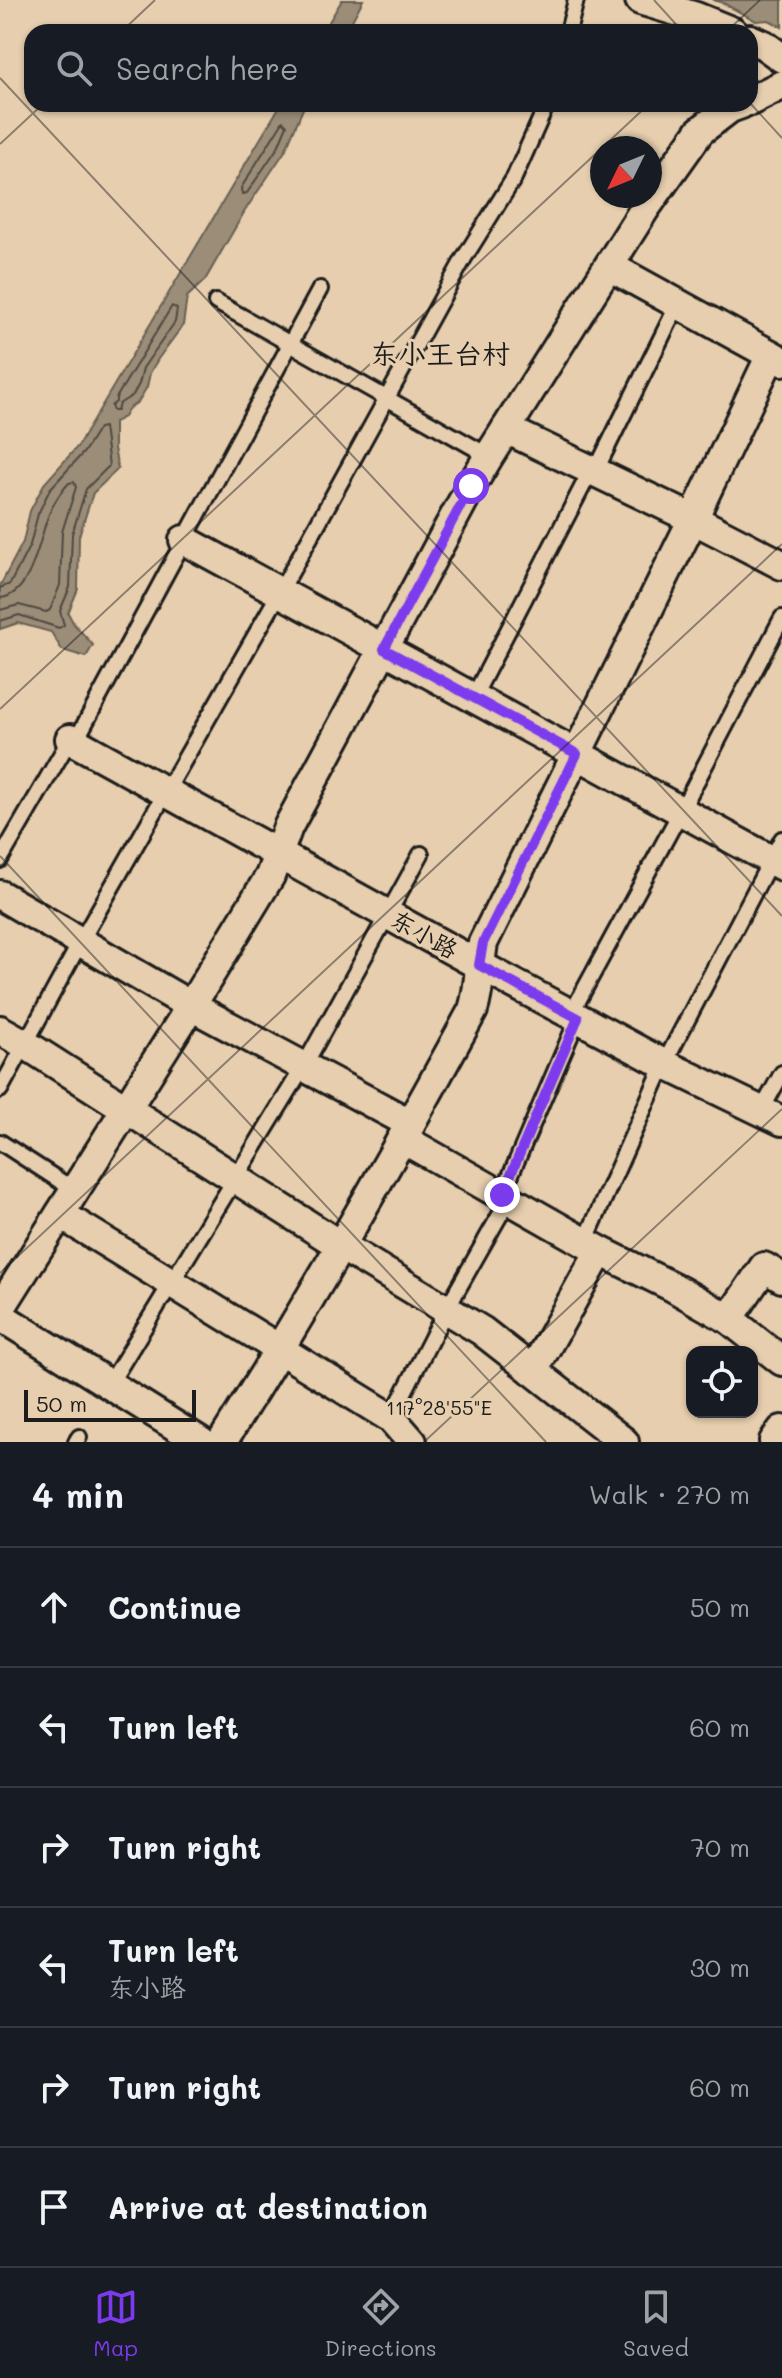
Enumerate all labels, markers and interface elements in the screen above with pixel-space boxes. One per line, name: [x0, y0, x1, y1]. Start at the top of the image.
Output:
search box: [24, 24, 758, 112]
icon: search: [52, 46, 96, 90]
text: Search here: [116, 48, 299, 88]
north arrow: [590, 136, 662, 208]
district label: 东小王台村: [370, 335, 510, 371]
route start: [453, 468, 489, 504]
street label: 东小路: [386, 903, 464, 965]
route end: [484, 1177, 520, 1213]
map controls: [686, 1346, 758, 1418]
button: locate: [686, 1346, 758, 1418]
scale bar: [24, 1386, 196, 1422]
text: 50 m: [36, 1389, 87, 1418]
text: 117°28'55"E: [386, 1394, 492, 1420]
text: 4 min: [32, 1472, 124, 1517]
text: Walk · 270 m: [589, 1477, 750, 1511]
icon: ahead: [32, 1585, 76, 1629]
text: Continue: [108, 1587, 241, 1627]
text: 50 m: [690, 1590, 750, 1624]
icon: left: [32, 1705, 76, 1749]
text: Turn left: [108, 1707, 239, 1747]
text: 60 m: [689, 1710, 750, 1744]
icon: right: [32, 1825, 76, 1869]
text: Turn right: [108, 1827, 261, 1867]
text: 70 m: [690, 1830, 750, 1864]
text: Turn left: [108, 1930, 239, 1970]
icon: left: [32, 1945, 76, 1989]
text: 30 m: [690, 1950, 750, 1984]
text: 东小路: [108, 1970, 186, 2004]
icon: right: [32, 2065, 76, 2109]
text: Turn right: [108, 2067, 261, 2107]
text: 60 m: [689, 2070, 750, 2104]
icon: arrive: [32, 2185, 76, 2229]
text: Arrive at destination: [108, 2187, 428, 2227]
tab: Map: [93, 2285, 138, 2362]
tab: Directions: [325, 2285, 437, 2362]
tab: Saved: [623, 2285, 689, 2362]

